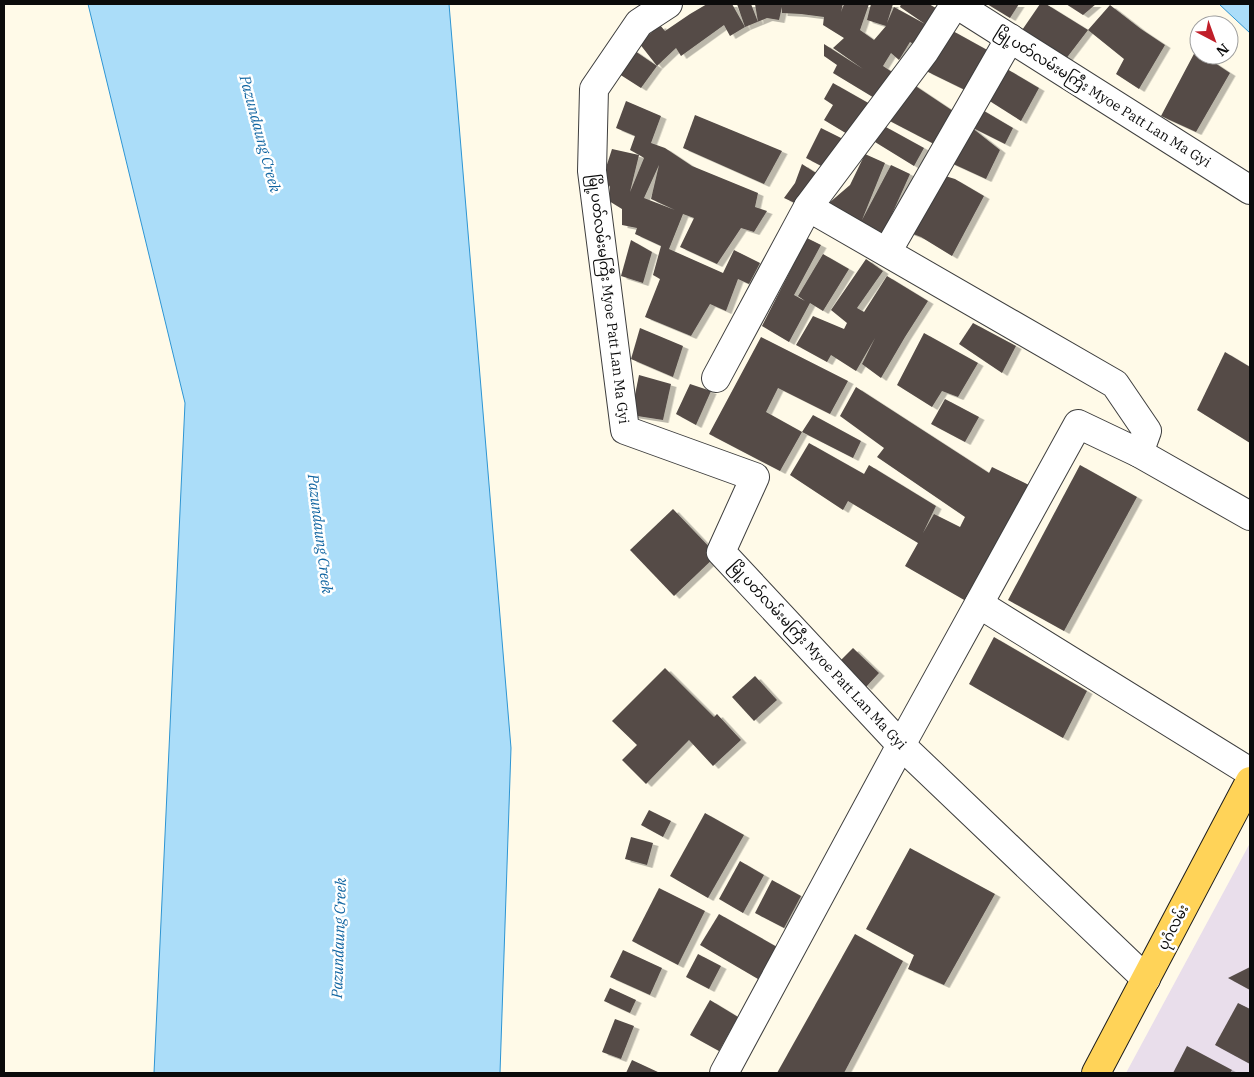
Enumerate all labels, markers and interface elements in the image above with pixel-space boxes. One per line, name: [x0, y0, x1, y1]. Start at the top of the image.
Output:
north arrow: [1189, 15, 1239, 65]
street label: မြို့ပတ်လမ်းမကြီး Myoe Patt Lan Ma Gyi: [990, 22, 1215, 174]
text: N: [1212, 39, 1233, 60]
water label: Pazundaung Creek: [235, 72, 285, 195]
street label: မြို့ပတ်လမ်းမကြီး Myoe Patt Lan Ma Gyi: [582, 173, 634, 425]
water label: Pazundaung Creek: [304, 472, 337, 595]
street label: မြို့ပတ်လမ်းမကြီး Myoe Patt Lan Ma Gyi: [723, 556, 911, 755]
water label: Pazundaung Creek: [327, 877, 350, 1000]
street label: ပုဂံလမ်း: [1153, 901, 1195, 954]

